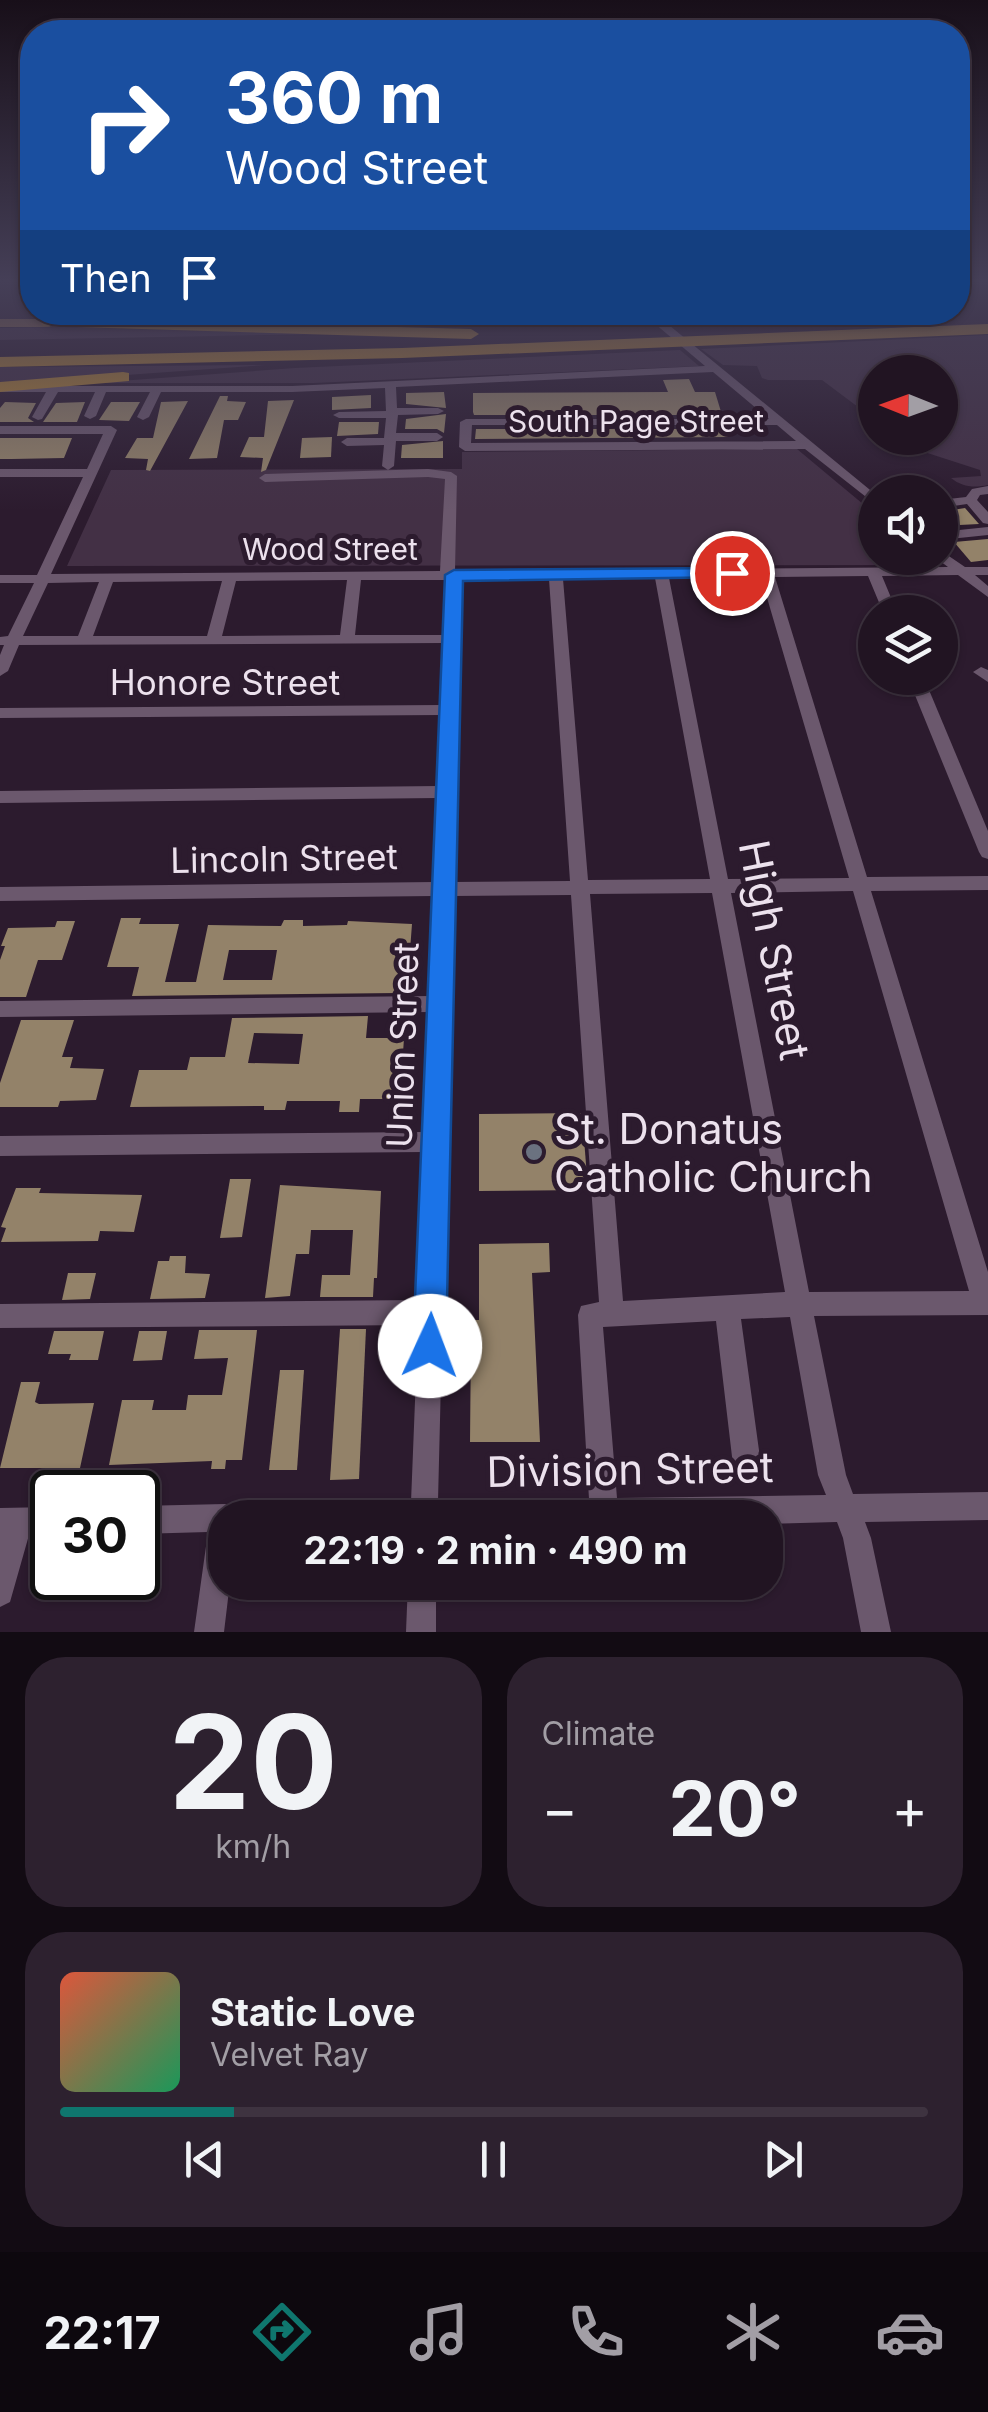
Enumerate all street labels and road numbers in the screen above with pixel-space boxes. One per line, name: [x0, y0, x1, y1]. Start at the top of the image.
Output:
street label: South Page Street: [508, 403, 764, 439]
street label: Wood Street: [242, 531, 418, 567]
street label: Honore Street: [110, 661, 340, 703]
street label: Lincoln Street: [170, 835, 398, 881]
street label: High Street: [729, 836, 821, 1064]
street label: Union Street: [377, 942, 427, 1148]
street label: Division Street: [486, 1441, 774, 1497]

